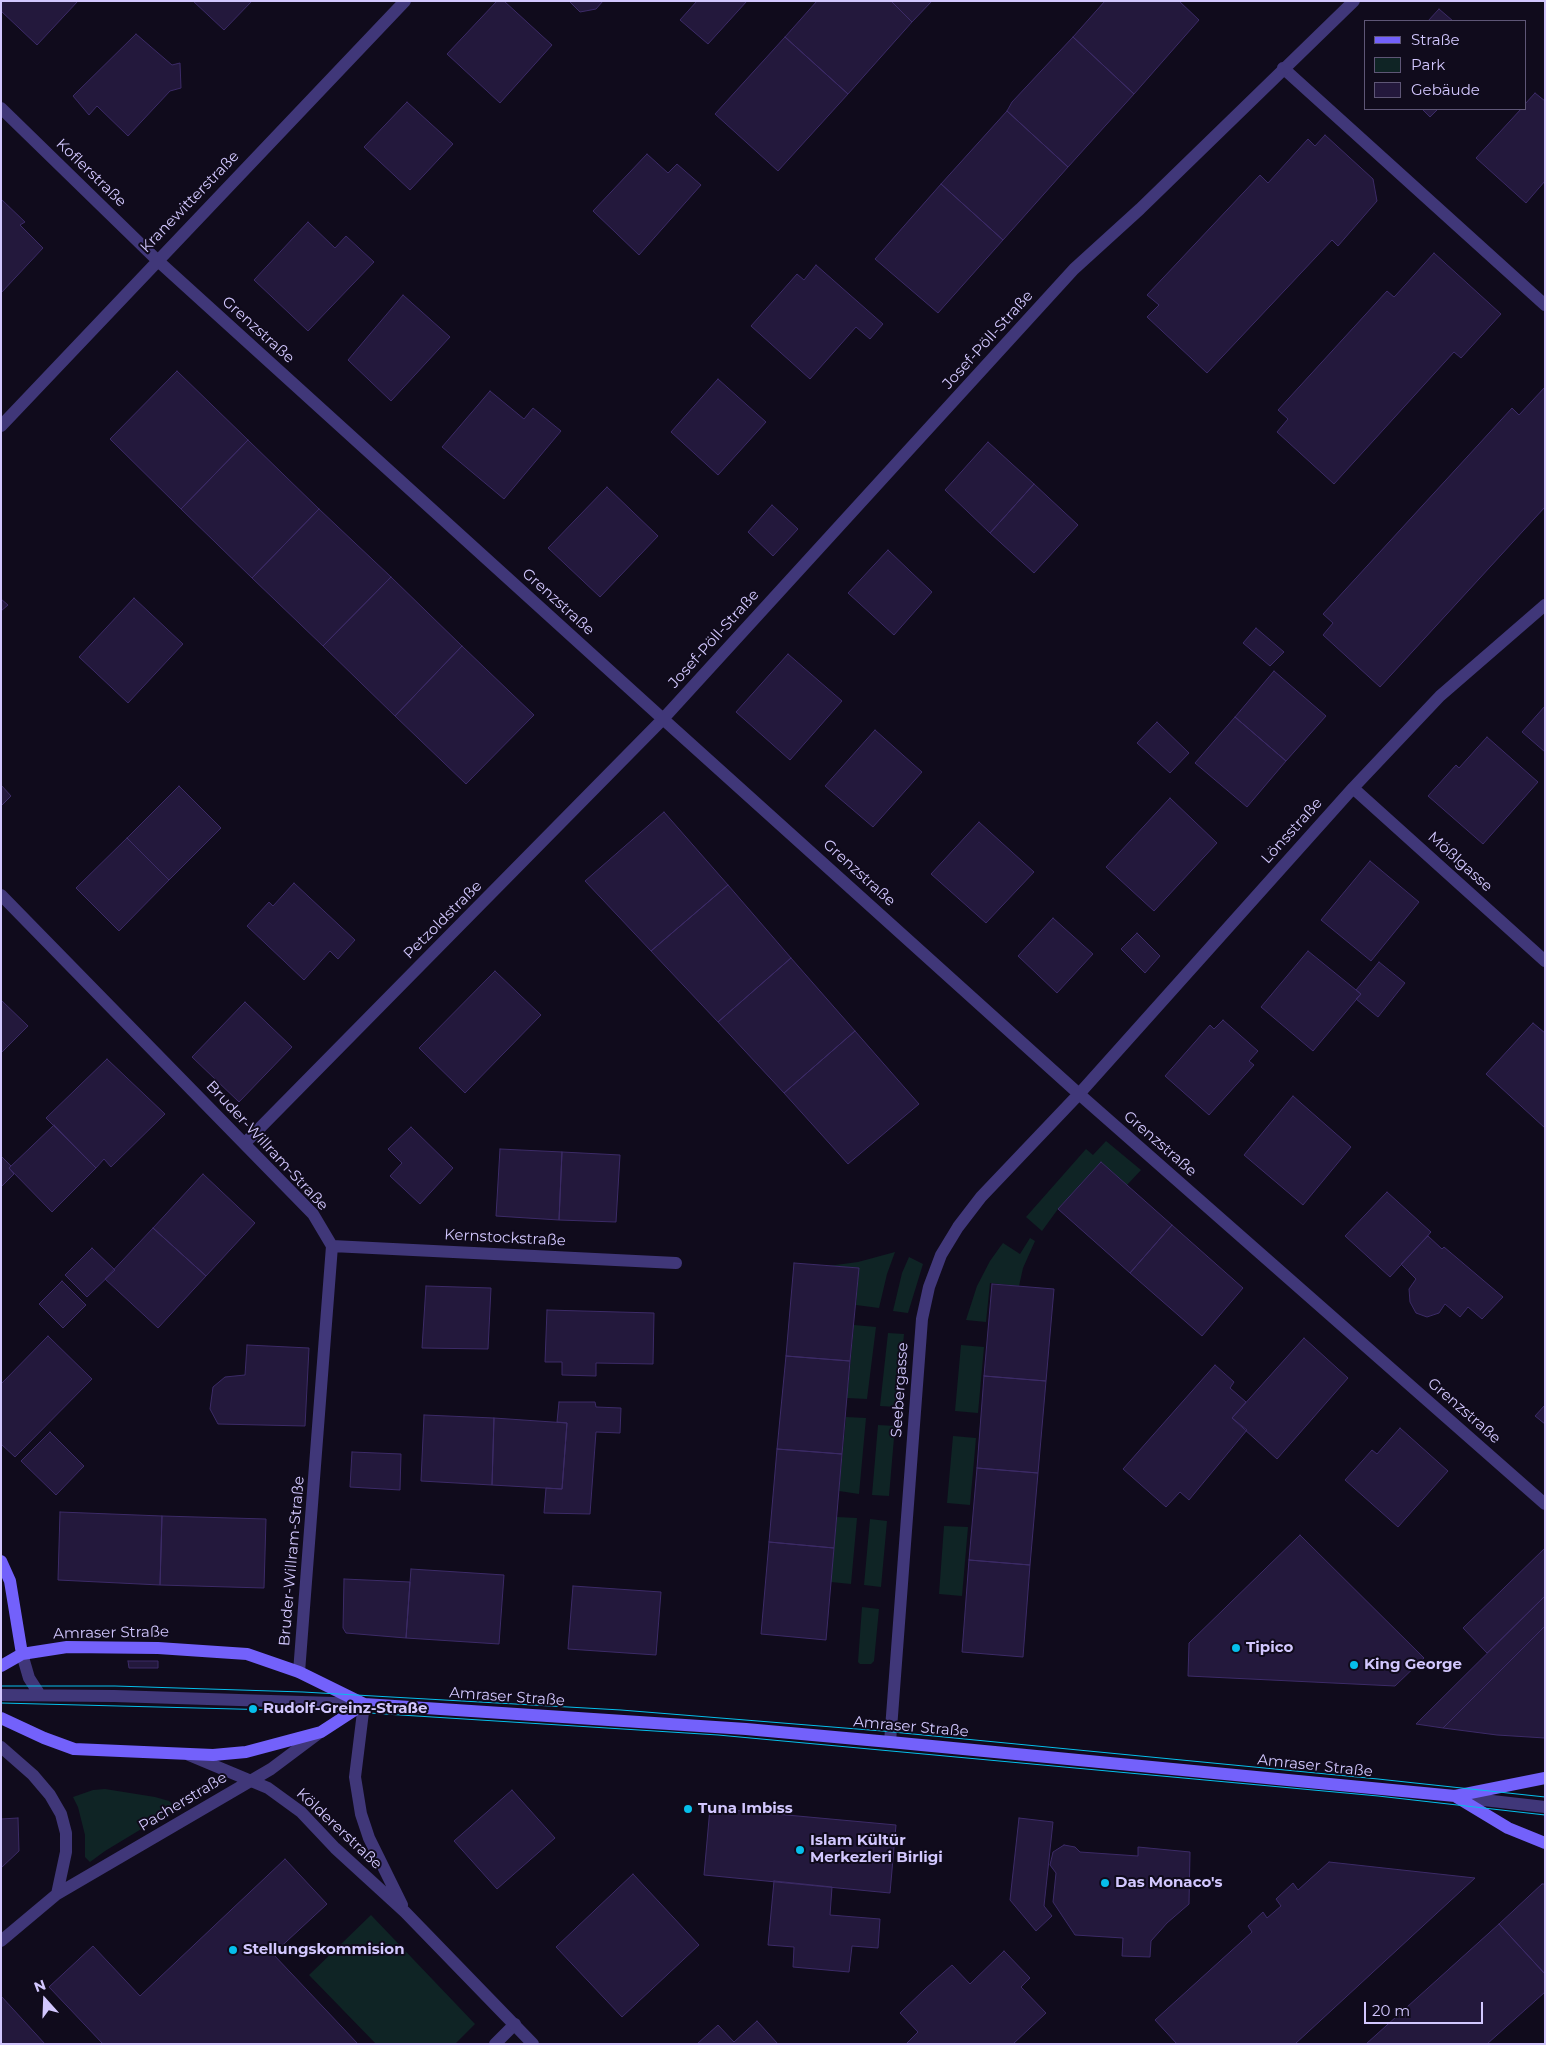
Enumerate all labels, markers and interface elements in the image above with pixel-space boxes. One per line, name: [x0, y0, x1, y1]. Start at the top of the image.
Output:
legend: [1364, 20, 1526, 110]
text: Straße: [1411, 30, 1460, 49]
text: Park: [1411, 55, 1445, 74]
text: Gebäude: [1411, 80, 1480, 99]
street label: Koflerstraße: [52, 135, 130, 211]
street label: Kranewitterstraße: [137, 147, 243, 257]
street label: Josef-Pöll-Straße: [939, 287, 1037, 393]
street label: Grenzstraße: [218, 293, 298, 367]
street label: Grenzstraße: [518, 565, 598, 639]
street label: Josef-Pöll-Straße: [665, 586, 763, 692]
street label: Lönsstraße: [1258, 794, 1326, 868]
street label: Mößlgasse: [1424, 828, 1496, 896]
street label: Grenzstraße: [819, 836, 899, 910]
street label: Petzoldstraße: [400, 877, 486, 963]
street label: Bruder-Willram-Straße: [202, 1077, 332, 1215]
street label: Grenzstraße: [1120, 1107, 1200, 1181]
street label: Kernstockstraße: [444, 1226, 566, 1250]
street label: Seebergasse: [888, 1342, 912, 1438]
street label: Grenzstraße: [1424, 1374, 1504, 1448]
street label: Bruder-Willram-Straße: [276, 1475, 308, 1647]
street label: Amraser Straße: [53, 1623, 169, 1643]
place label: Tipico: [1246, 1639, 1293, 1657]
marker: Tipico: [1230, 1642, 1242, 1654]
place label: King George: [1364, 1656, 1462, 1674]
marker: King George: [1348, 1659, 1360, 1671]
street label: Amraser Straße: [449, 1684, 565, 1710]
place label: Rudolf-Greinz-Straße: [263, 1700, 427, 1718]
marker: Rudolf-Greinz-Straße: [247, 1703, 259, 1715]
street label: Amraser Straße: [852, 1713, 970, 1741]
street label: Amraser Straße: [1256, 1751, 1374, 1781]
street label: Pacherstraße: [136, 1769, 230, 1835]
street label: Köldererstraße: [292, 1785, 386, 1873]
place label: Tuna Imbiss: [698, 1800, 793, 1818]
marker: Tuna Imbiss: [682, 1803, 694, 1815]
place label: Islam Kültür Merkezleri Birligi: [810, 1832, 943, 1867]
marker: Islam Kültür Merkezleri Birligi: [794, 1844, 806, 1856]
place label: Das Monaco's: [1115, 1874, 1222, 1892]
marker: Das Monaco's: [1099, 1877, 1111, 1889]
place label: Stellungskommision: [243, 1941, 404, 1959]
marker: Stellungskommision: [227, 1944, 239, 1956]
north arrow: [20, 1975, 70, 2025]
text: N: [31, 1976, 48, 1996]
scale bar: [1366, 1992, 1485, 2024]
text: 20 m: [1372, 2001, 1410, 2020]

